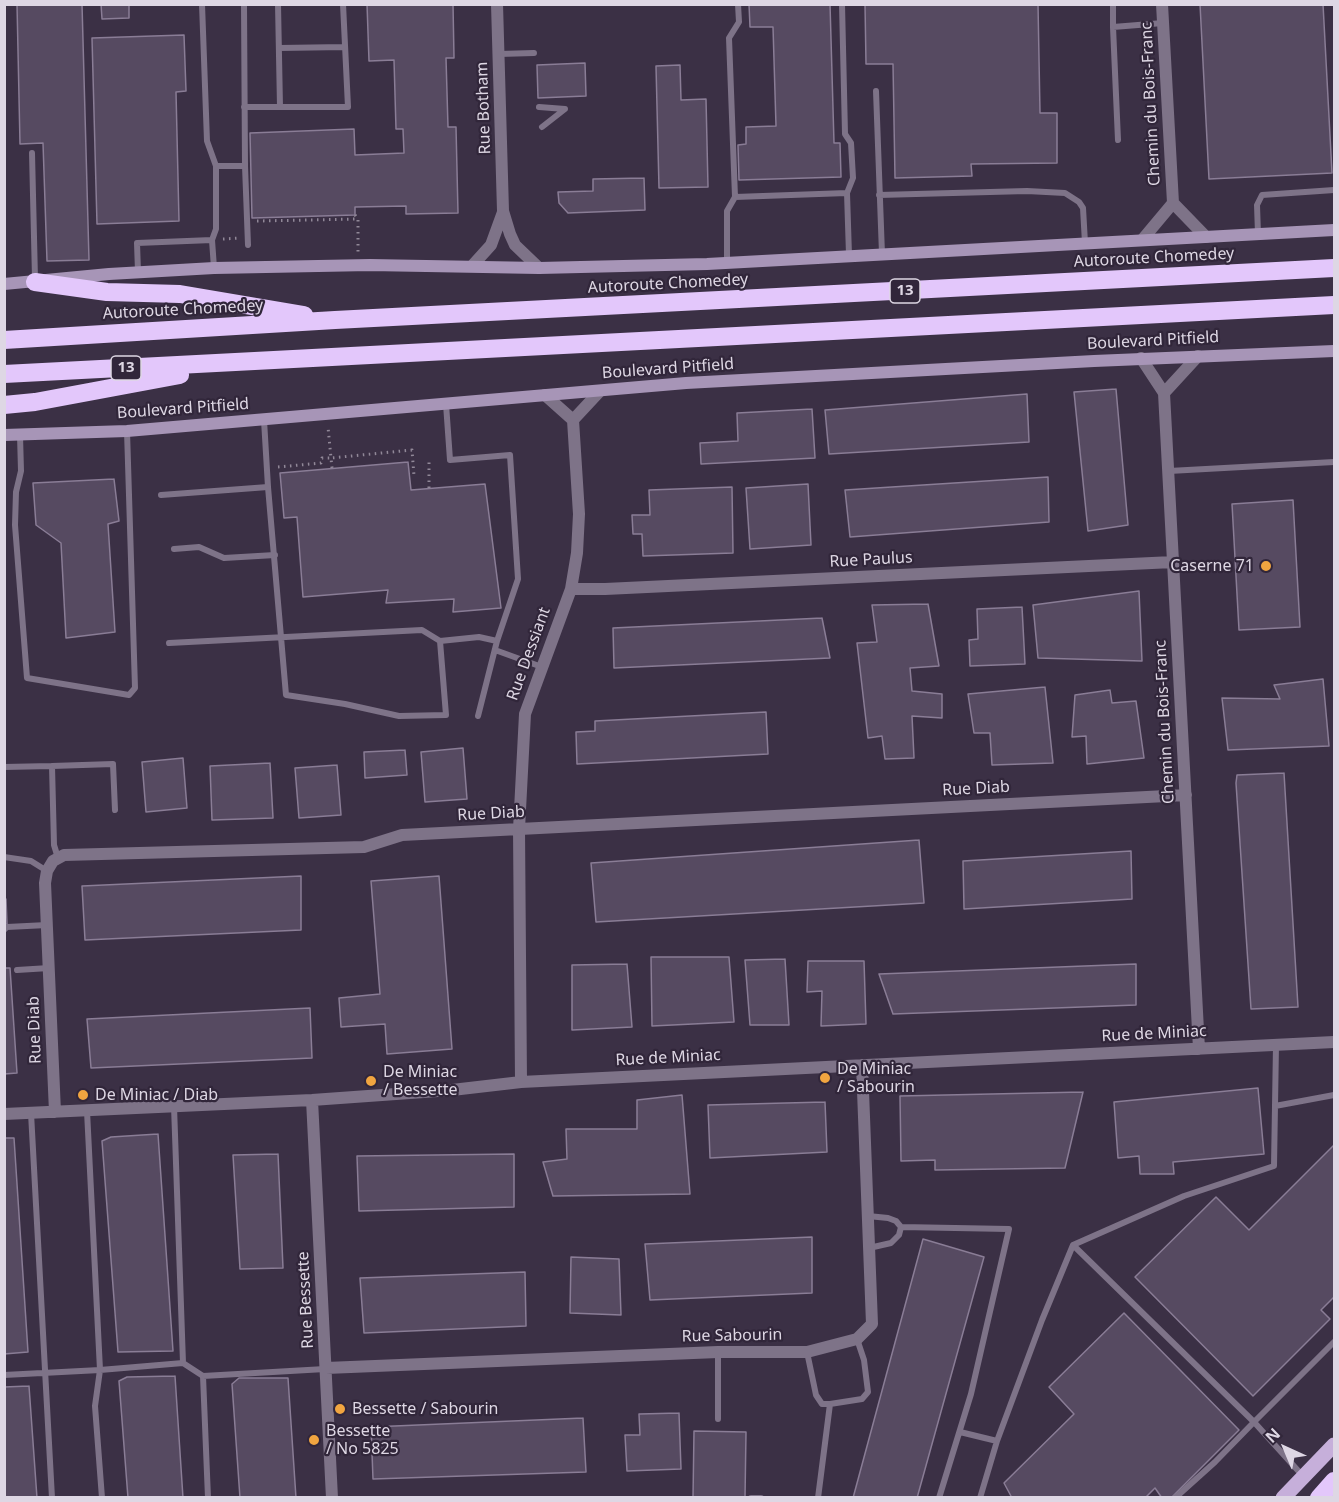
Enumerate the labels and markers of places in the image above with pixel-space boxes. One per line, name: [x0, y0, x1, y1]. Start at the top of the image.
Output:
place label: Caserne 71: [1170, 556, 1254, 576]
marker: Caserne 71: [1259, 559, 1273, 573]
place label: De Miniac / Sabourin: [837, 1059, 915, 1097]
place label: De Miniac / Bessette: [383, 1062, 457, 1100]
marker: De Miniac / Sabourin: [818, 1071, 832, 1085]
marker: De Miniac / Bessette: [364, 1074, 378, 1088]
place label: De Miniac / Diab: [95, 1085, 218, 1105]
marker: De Miniac / Diab: [76, 1088, 90, 1102]
place label: Bessette / Sabourin: [352, 1399, 498, 1419]
marker: Bessette / Sabourin: [333, 1402, 347, 1416]
place label: Bessette / No 5825: [326, 1421, 399, 1459]
marker: Bessette / No 5825: [307, 1433, 321, 1447]

